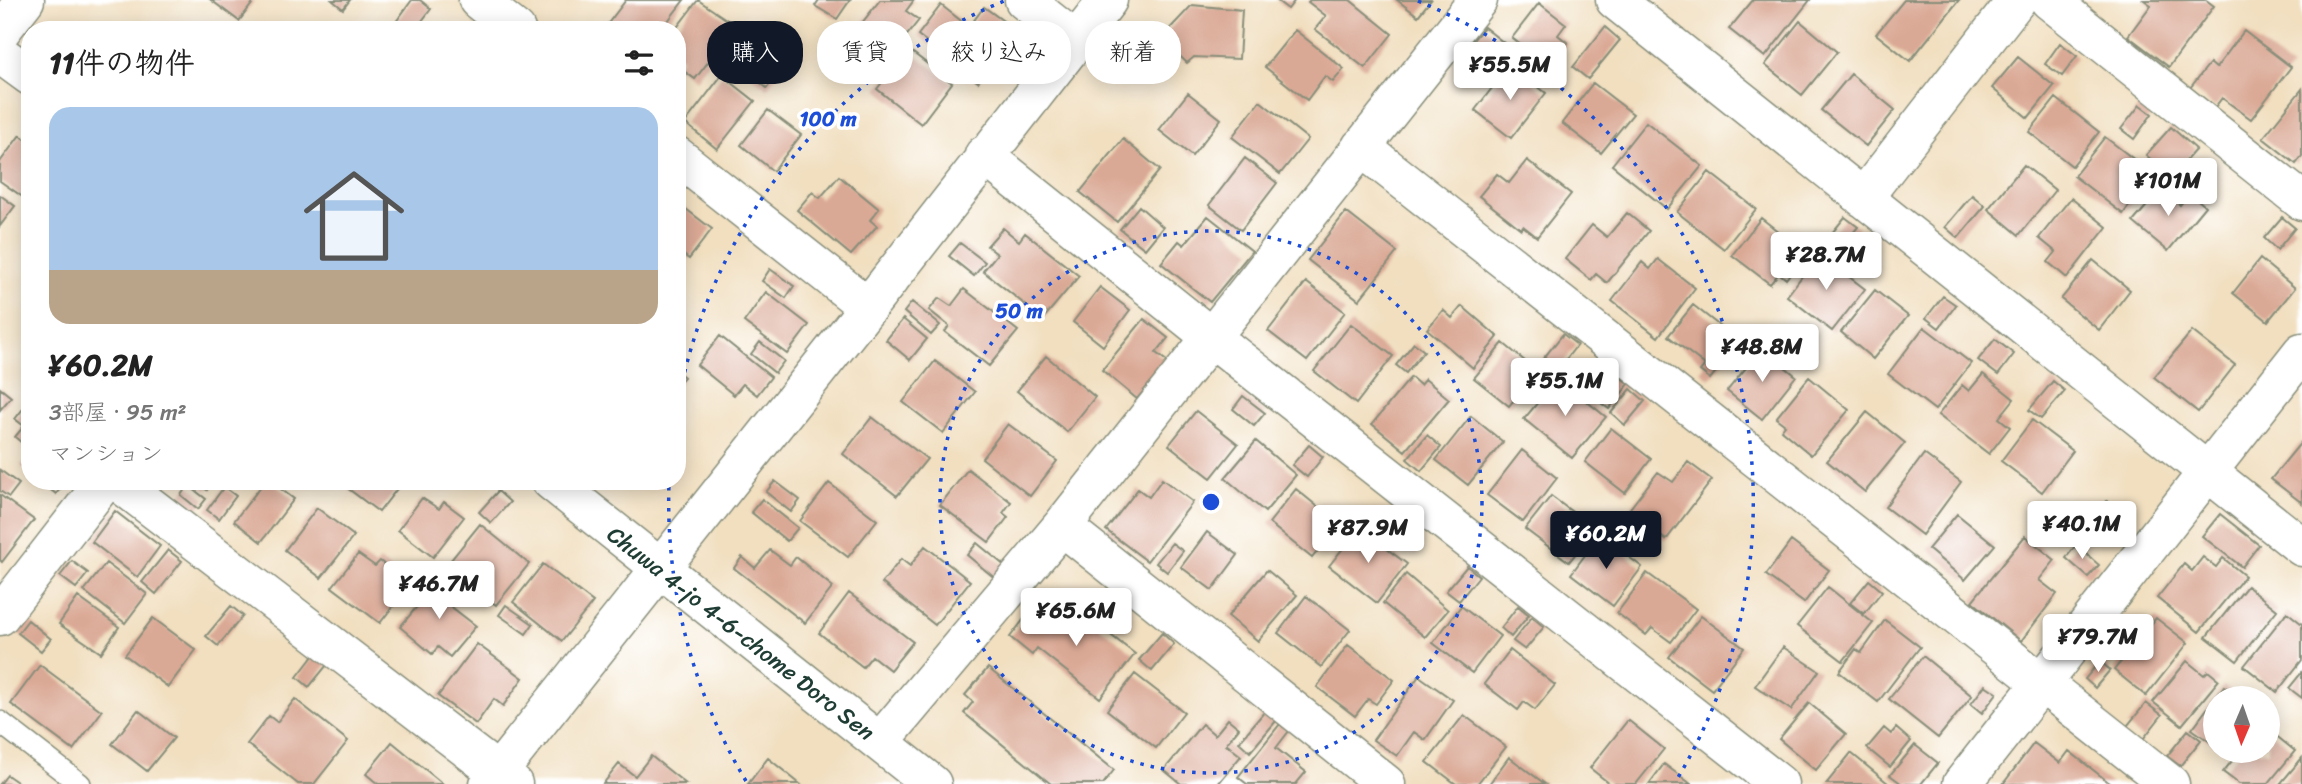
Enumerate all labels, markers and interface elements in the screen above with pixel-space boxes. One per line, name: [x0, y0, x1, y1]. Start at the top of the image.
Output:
chip: 購入: [707, 21, 803, 84]
chip: 賃貸: [817, 21, 913, 84]
chip: 絞り込み: [927, 21, 1071, 84]
chip: 新着: [1085, 21, 1181, 84]
text: 11件の物件: [49, 36, 195, 90]
pin: ¥55.5M: [1453, 42, 1567, 102]
icon: filters: [620, 44, 658, 82]
text: ¥55.5M: [1470, 44, 1550, 85]
text: 100 m: [799, 100, 857, 138]
icon: home: [291, 153, 417, 279]
pin: ¥101M: [2119, 158, 2217, 218]
text: ¥101M: [2135, 160, 2201, 201]
pin: ¥28.7M: [1769, 232, 1883, 292]
text: ¥28.7M: [1787, 234, 1865, 275]
text: 50 m: [995, 292, 1044, 330]
pin: ¥48.8M: [1705, 324, 1819, 384]
text: ¥48.8M: [1722, 326, 1802, 367]
text: ¥60.2M: [49, 338, 153, 392]
pin: ¥55.1M: [1508, 358, 1622, 418]
text: ¥55.1M: [1527, 360, 1603, 401]
text: 3部屋 · 95 m²: [49, 392, 187, 433]
text: マンション: [49, 433, 163, 474]
centre of rings: [1199, 490, 1223, 514]
pin: ¥40.1M: [2025, 502, 2139, 561]
text: ¥40.1M: [2043, 503, 2121, 544]
pin: ¥87.9M: [1311, 505, 1425, 565]
text: ¥87.9M: [1328, 507, 1408, 548]
pin: ¥60.2M: [1549, 512, 1663, 571]
text: ¥60.2M: [1566, 513, 1646, 554]
street label: Chuwa 4-jo 4-6-chome Doro Sen: [597, 515, 884, 752]
pin: ¥46.7M: [382, 562, 496, 621]
text: ¥46.7M: [399, 563, 479, 604]
pin: ¥65.6M: [1019, 588, 1133, 648]
text: ¥65.6M: [1037, 590, 1115, 631]
pin: ¥79.7M: [2041, 614, 2155, 674]
text: ¥79.7M: [2059, 616, 2137, 657]
north arrow: [2203, 686, 2280, 763]
map controls: [2203, 686, 2280, 763]

